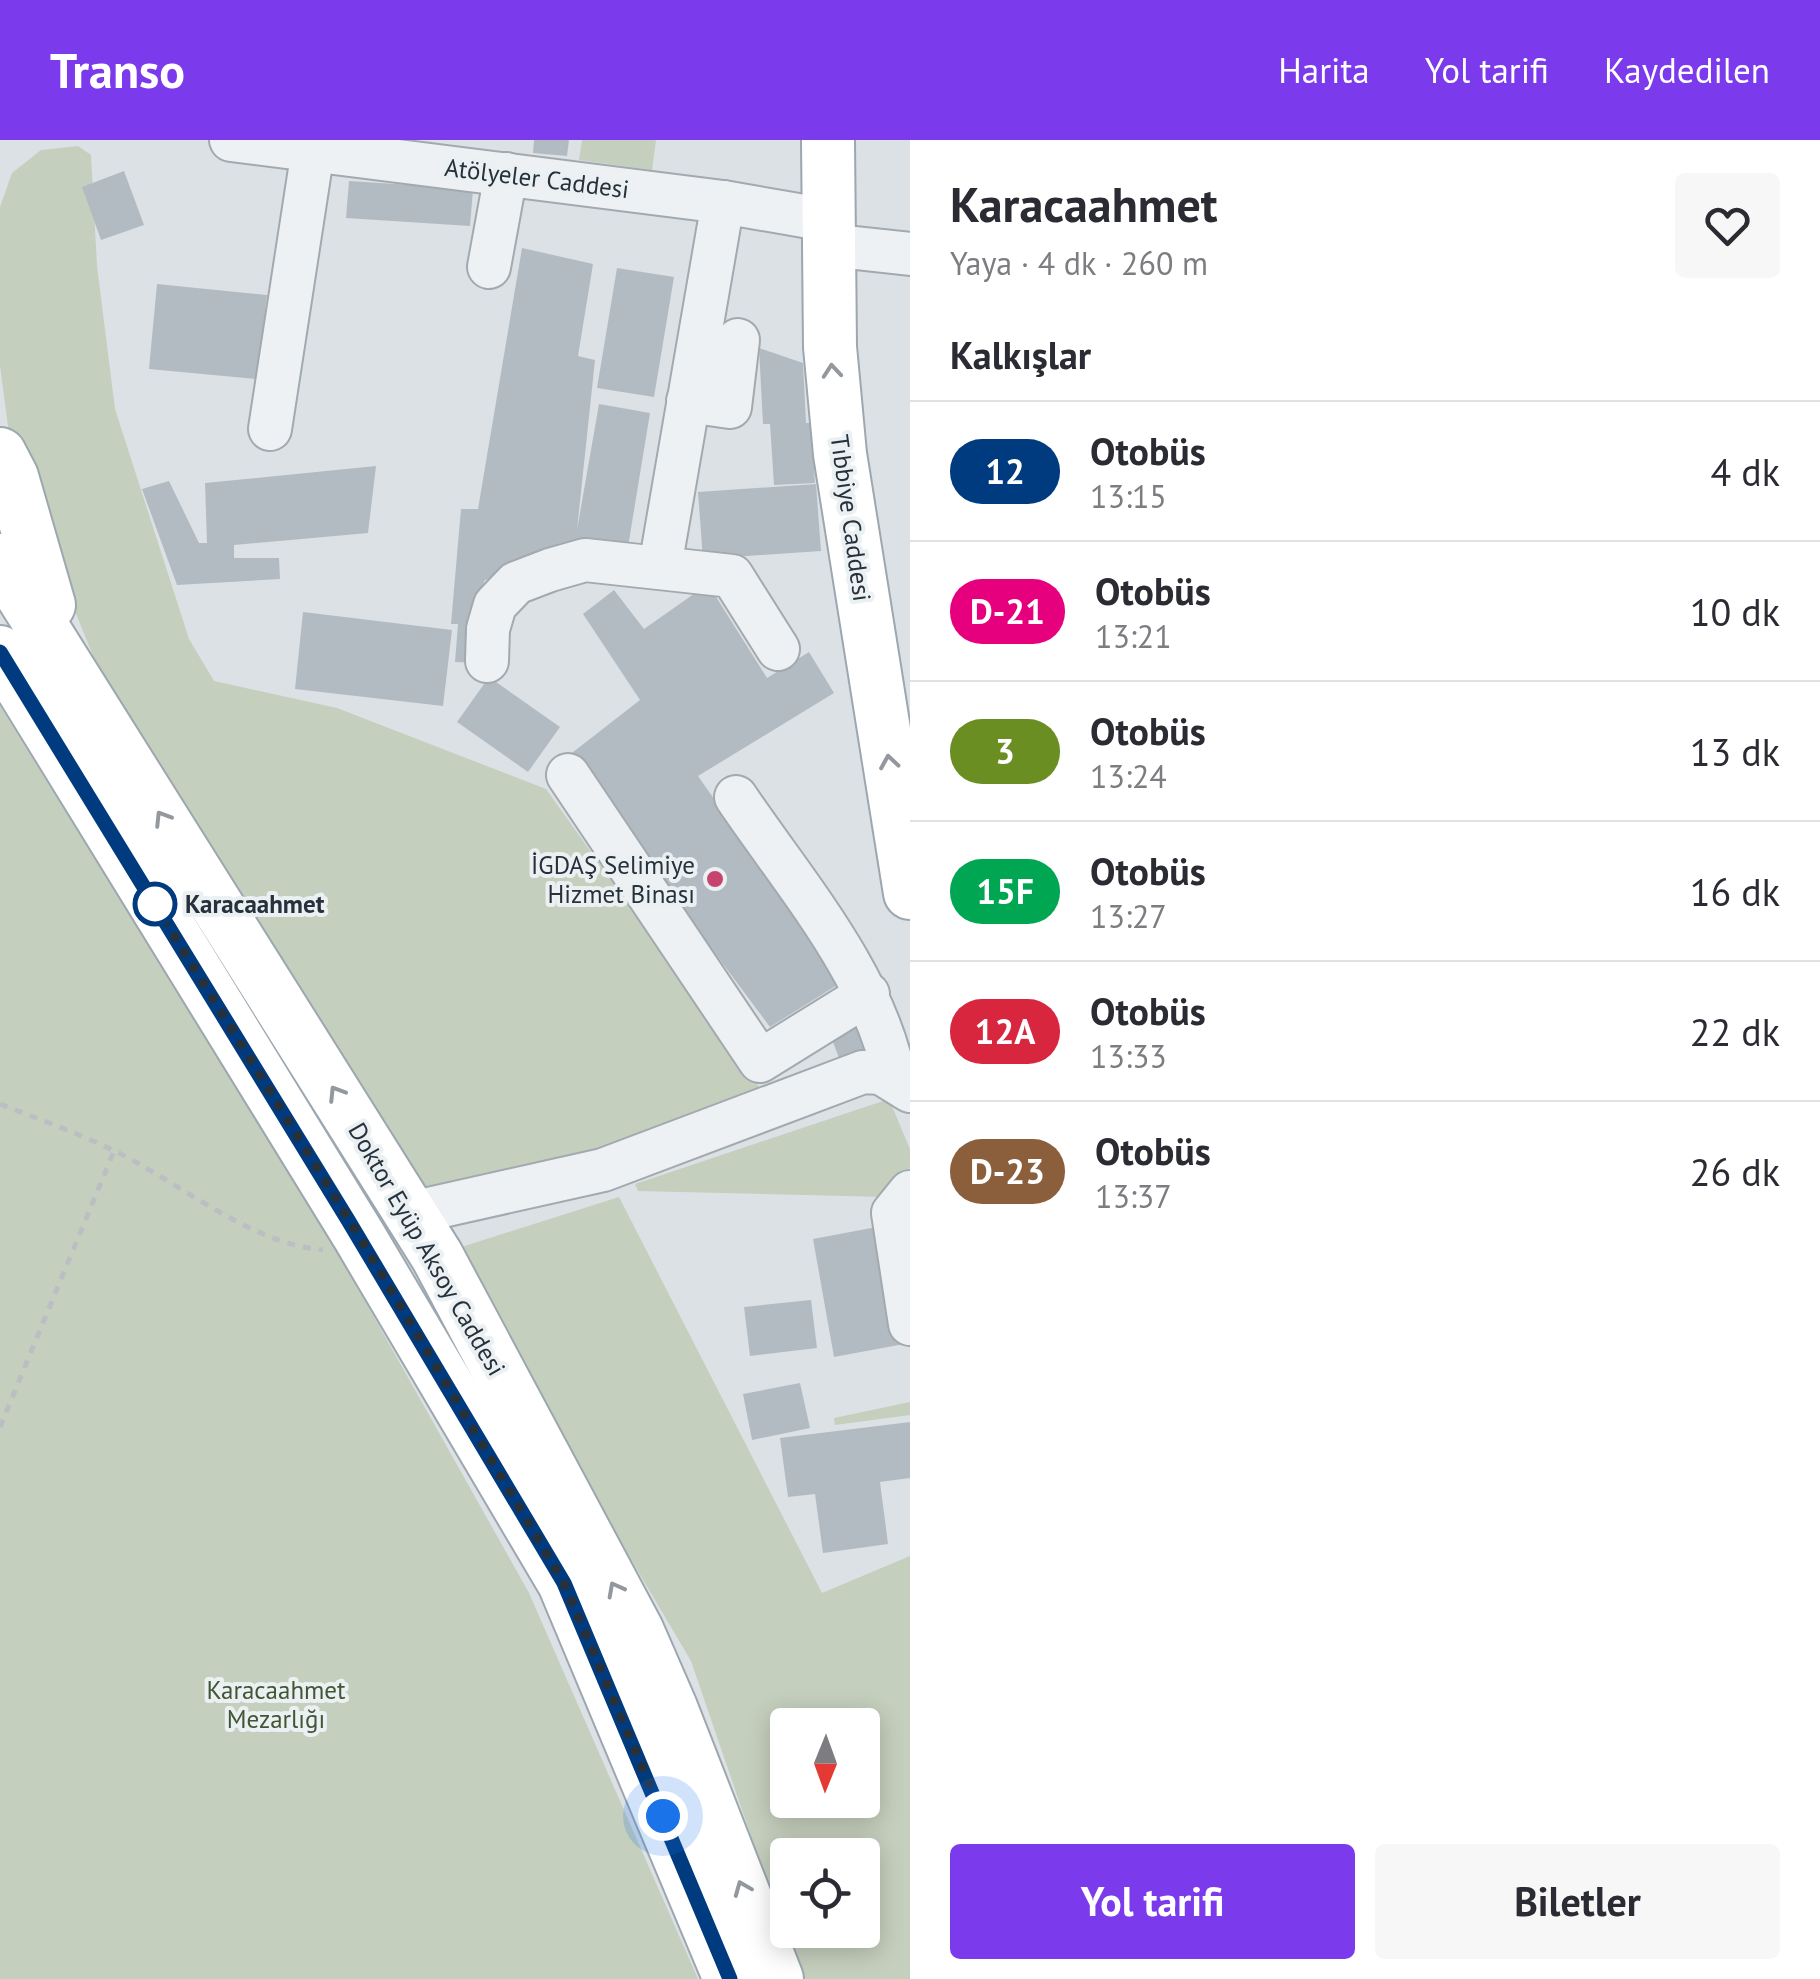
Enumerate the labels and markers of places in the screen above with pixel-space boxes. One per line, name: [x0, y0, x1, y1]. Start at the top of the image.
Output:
place label: İGDAŞ Selimiye Hizmet Binası: [531, 849, 695, 910]
marker: İGDAŞ Selimiye Hizmet Binası: [704, 868, 726, 890]
marker: Karacaahmet: [134, 883, 176, 925]
place label: Karacaahmet: [185, 888, 325, 920]

